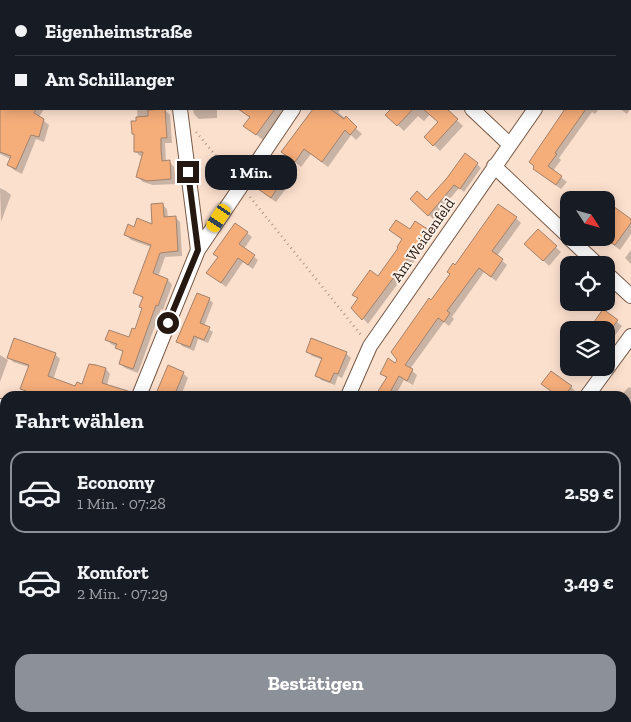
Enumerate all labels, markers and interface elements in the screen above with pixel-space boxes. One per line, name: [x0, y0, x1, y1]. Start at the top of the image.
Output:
text: Eigenheimstraße: [45, 20, 192, 43]
text: Am Schillanger: [45, 68, 175, 91]
callout: 1 Min.: [206, 154, 298, 190]
route end: [177, 161, 199, 183]
text: 1 Min.: [230, 163, 272, 182]
north arrow: [560, 191, 615, 246]
map controls: [560, 191, 615, 376]
street label: Am Weidenfeld: [388, 194, 459, 285]
car: [204, 201, 233, 235]
button: locate: [560, 256, 615, 311]
route start: [157, 312, 179, 334]
button: layers: [560, 321, 615, 376]
text: Fahrt wählen: [15, 407, 144, 434]
icon: car: [17, 470, 62, 515]
text: Economy: [77, 471, 155, 494]
text: 2.59 €: [565, 481, 614, 504]
text: 1 Min. · 07:28: [77, 494, 166, 513]
icon: car: [17, 560, 62, 605]
text: Komfort: [77, 561, 149, 584]
text: 3.49 €: [564, 571, 614, 594]
text: 2 Min. · 07:29: [77, 584, 168, 603]
button: Bestätigen: [15, 654, 616, 712]

